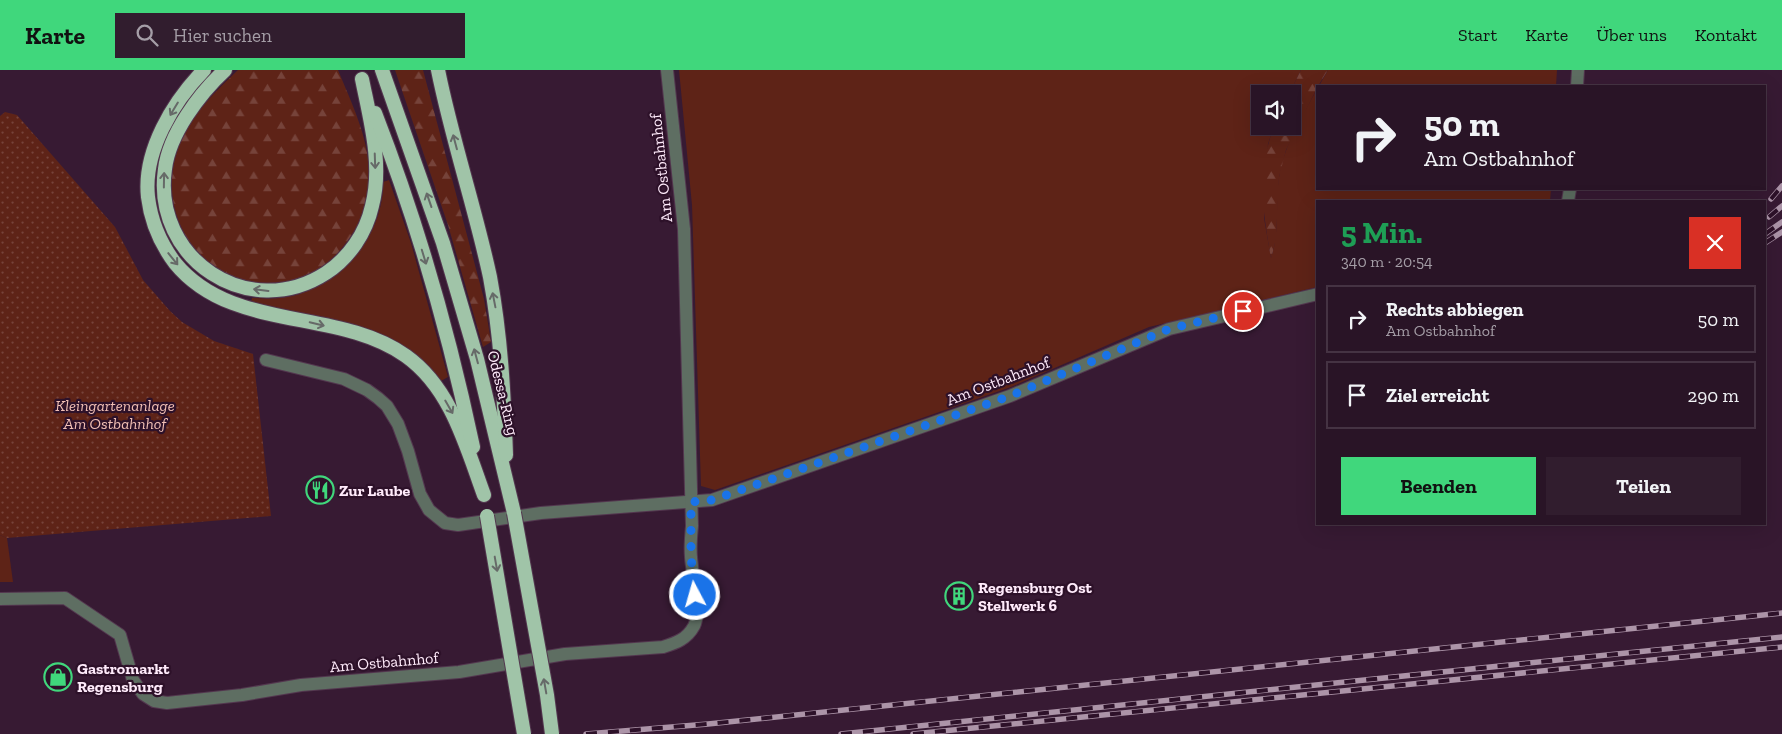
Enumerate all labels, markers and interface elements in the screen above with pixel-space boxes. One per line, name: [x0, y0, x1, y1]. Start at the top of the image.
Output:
search box: [115, 13, 465, 58]
text: Karte: [25, 21, 85, 50]
icon: search: [133, 21, 161, 49]
text: Hier suchen: [173, 24, 272, 47]
text: Start: [1458, 24, 1497, 46]
text: Karte: [1525, 24, 1568, 46]
text: Über uns: [1596, 24, 1667, 46]
text: Kontakt: [1695, 24, 1757, 46]
map controls: [1251, 85, 1301, 135]
button: sound: [1251, 85, 1301, 135]
one-way arrow: [169, 101, 179, 115]
text: 50 m: [1424, 103, 1500, 145]
icon: right: [1341, 105, 1406, 170]
street label: Am Ostbahnhof: [646, 111, 676, 223]
one-way arrow: [450, 135, 459, 151]
text: Am Ostbahnhof: [1424, 145, 1574, 172]
one-way arrow: [370, 153, 379, 169]
one-way arrow: [160, 172, 169, 188]
one-way arrow: [424, 193, 433, 209]
text: 5 Min.: [1341, 215, 1423, 251]
button: close: [1689, 217, 1741, 269]
one-way arrow: [420, 248, 430, 264]
text: 340 m · 20:54: [1341, 252, 1433, 271]
one-way arrow: [167, 253, 178, 266]
one-way arrow: [253, 285, 269, 295]
pin: [1222, 290, 1264, 332]
one-way arrow: [488, 293, 498, 309]
icon: arrive: [1229, 297, 1257, 325]
text: Rechts abbiegen: [1386, 298, 1524, 321]
icon: right: [1343, 305, 1371, 333]
text: 50 m: [1698, 308, 1739, 331]
one-way arrow: [309, 320, 325, 329]
text: Am Ostbahnhof: [1386, 321, 1495, 340]
one-way arrow: [471, 348, 480, 364]
street label: Odessa-Ring: [483, 349, 523, 438]
street label: Am Ostbahnhof: [944, 352, 1054, 409]
icon: arrive: [1343, 381, 1371, 409]
text: Ziel erreicht: [1386, 384, 1489, 407]
text: 290 m: [1687, 384, 1739, 407]
park label: Kleingartenanlage Am Ostbahnhof: [55, 396, 175, 433]
one-way arrow: [444, 400, 454, 415]
button: Beenden: [1341, 457, 1536, 515]
button: Teilen: [1546, 457, 1741, 515]
restaurant icon: Zur Laube: [305, 475, 335, 505]
place label: Zur Laube: [339, 481, 411, 500]
one-way arrow: [491, 556, 501, 572]
position arrow: [668, 568, 720, 620]
place label: Regensburg Ost Stellwerk 6: [978, 578, 1093, 615]
building icon: Regensburg Ost Stellwerk 6: [944, 581, 974, 611]
street label: Am Ostbahnhof: [329, 648, 441, 676]
place label: Gastromarkt Regensburg: [77, 659, 170, 696]
shop icon: Gastromarkt Regensburg: [43, 662, 73, 692]
one-way arrow: [539, 678, 549, 694]

